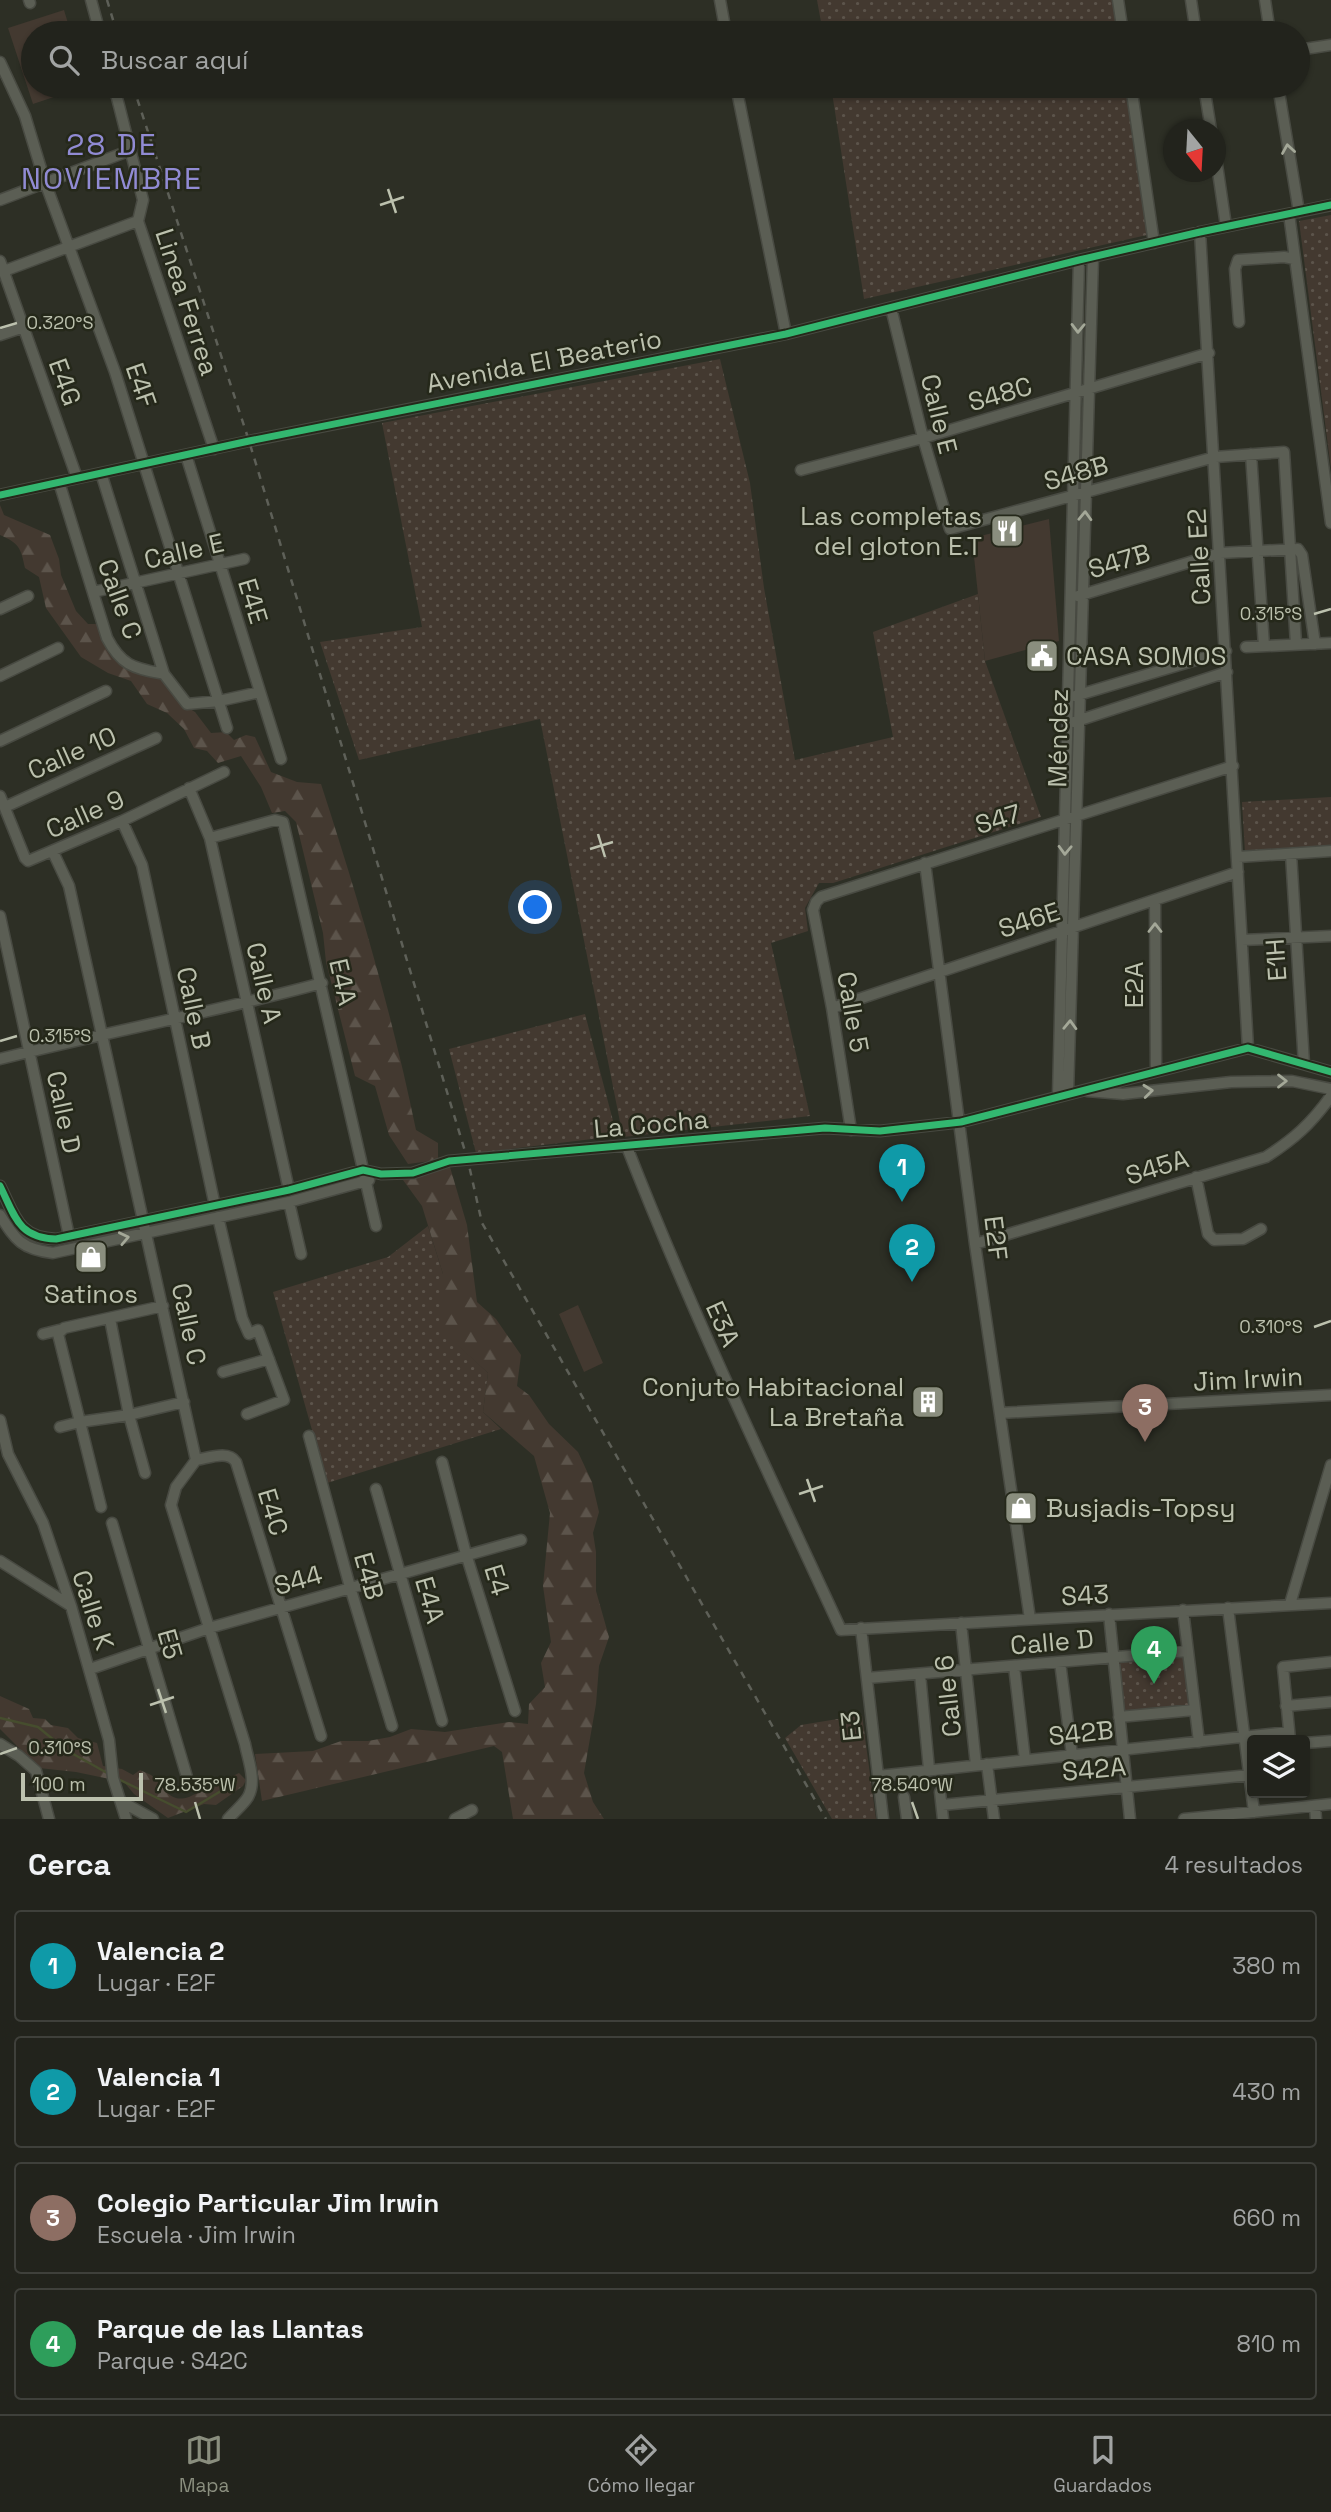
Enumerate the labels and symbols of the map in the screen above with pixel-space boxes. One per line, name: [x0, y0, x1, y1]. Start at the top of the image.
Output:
north arrow: [1163, 119, 1226, 182]
district label: 28 DE NOVIEMBRE: [21, 125, 203, 198]
one-way arrow: [1281, 143, 1296, 155]
street label: Linea Ferrea: [147, 224, 227, 380]
text: 0.320°S: [27, 311, 93, 334]
street label: Avenida El Beaterio: [423, 322, 665, 400]
one-way arrow: [1070, 323, 1085, 334]
street label: E4G: [41, 354, 89, 410]
street label: E4F: [118, 358, 164, 412]
street label: S48C: [964, 369, 1036, 419]
street label: Calle E: [913, 371, 965, 457]
street label: S48B: [1040, 448, 1112, 498]
place label: Las completas del gloton E.T: [800, 499, 982, 563]
street label: Calle E2: [1179, 508, 1219, 606]
one-way arrow: [1078, 511, 1093, 522]
restaurant icon: Las completas del gloton E.T: [988, 512, 1026, 550]
street label: Calle E: [141, 525, 227, 577]
street label: S47B: [1084, 536, 1154, 586]
street label: Calle C: [90, 554, 150, 644]
street label: E4E: [230, 574, 276, 628]
text: 0.315°S: [1240, 602, 1302, 625]
public building icon: CASA SOMOS: [1023, 637, 1061, 675]
place label: CASA SOMOS: [1066, 639, 1227, 673]
street label: Méndez: [1040, 688, 1076, 788]
street label: Calle 10: [22, 718, 122, 788]
street label: Calle 9: [40, 782, 130, 846]
street label: S47: [971, 796, 1025, 842]
one-way arrow: [1057, 845, 1073, 856]
your location: [518, 890, 552, 924]
street label: S46E: [994, 894, 1064, 946]
one-way arrow: [1147, 922, 1163, 933]
street label: E1H: [1258, 938, 1294, 982]
street label: Calle A: [238, 939, 290, 1027]
street label: E4A: [321, 955, 365, 1009]
street label: E2A: [1117, 962, 1151, 1008]
street label: Calle B: [169, 964, 219, 1052]
street label: Calle 5: [829, 969, 877, 1055]
one-way arrow: [1063, 1019, 1078, 1030]
text: 0.315°S: [29, 1024, 91, 1047]
street label: Calle D: [39, 1068, 89, 1156]
one-way arrow: [1277, 1073, 1287, 1089]
one-way arrow: [1142, 1084, 1153, 1099]
street label: La Cocha: [592, 1102, 710, 1146]
street label: S45A: [1121, 1141, 1193, 1193]
pin: 1: [879, 1144, 925, 1202]
street label: E2F: [976, 1214, 1016, 1262]
pin: 2: [889, 1224, 935, 1282]
one-way arrow: [118, 1232, 130, 1247]
shop icon: Satinos: [72, 1238, 110, 1276]
place label: Satinos: [44, 1277, 138, 1311]
street label: Calle C: [164, 1280, 214, 1368]
street label: E3A: [698, 1296, 748, 1352]
text: 0.310°S: [1239, 1315, 1303, 1338]
street label: Jim Irwin: [1192, 1359, 1304, 1399]
place label: Conjuto Habitacional La Bretaña: [642, 1370, 904, 1434]
building icon: Conjuto Habitacional La Bretaña: [909, 1383, 947, 1421]
pin: 3: [1122, 1384, 1168, 1442]
street label: E4C: [250, 1484, 296, 1540]
shop icon: Busjadis-Topsy: [1002, 1489, 1040, 1527]
place label: Busjadis-Topsy: [1046, 1491, 1235, 1525]
street label: E4B: [346, 1548, 392, 1604]
street label: S44: [270, 1557, 326, 1603]
street label: E4: [476, 1560, 518, 1600]
street label: Calle K: [64, 1566, 122, 1655]
street label: E4A: [407, 1573, 453, 1627]
street label: S43: [1060, 1577, 1110, 1613]
street label: Calle D: [1009, 1621, 1095, 1663]
street label: E5: [149, 1625, 191, 1663]
pin: 4: [1131, 1626, 1177, 1684]
street label: Calle 6: [927, 1653, 969, 1739]
street label: E3: [833, 1709, 869, 1743]
street label: S42B: [1047, 1713, 1115, 1753]
text: 0.310°S: [28, 1736, 92, 1759]
street label: S42A: [1061, 1749, 1127, 1789]
scale bar: [21, 1770, 144, 1802]
text: 78.535°W: [155, 1773, 236, 1796]
text: 78.540°W: [871, 1773, 953, 1796]

